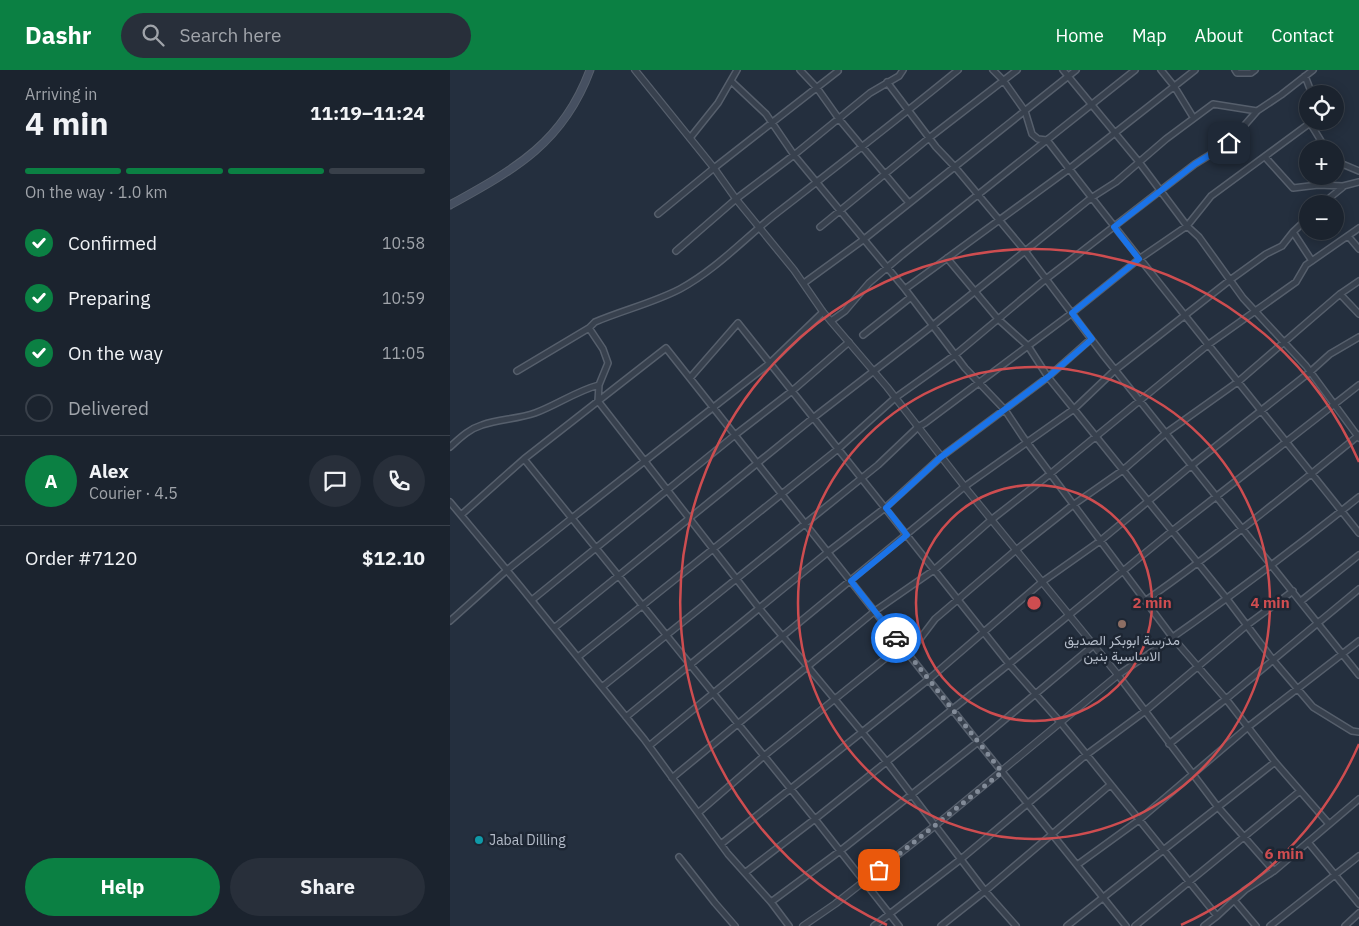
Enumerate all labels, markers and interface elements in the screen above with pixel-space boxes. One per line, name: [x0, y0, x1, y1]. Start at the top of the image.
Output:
search box: [121, 13, 471, 58]
text: Dashr: [25, 19, 91, 51]
icon: search: [139, 21, 167, 49]
text: Search here: [179, 23, 281, 47]
text: Home: [1056, 24, 1104, 47]
text: Map: [1132, 24, 1167, 47]
text: About: [1195, 24, 1243, 47]
text: Contact: [1271, 24, 1334, 47]
text: Arriving in: [25, 84, 97, 104]
map controls: [1299, 85, 1344, 240]
button: locate: [1299, 85, 1344, 130]
text: 11:19–11:24: [310, 101, 425, 125]
text: 4 min: [25, 102, 109, 144]
pin: [1208, 122, 1250, 164]
icon: home: [1215, 129, 1243, 157]
button: +: [1299, 140, 1344, 185]
text: On the way · 1.0 km: [25, 182, 168, 202]
button: −: [1299, 195, 1344, 240]
icon: check: [25, 229, 53, 257]
text: Confirmed: [68, 231, 157, 255]
text: 10:58: [382, 233, 425, 253]
icon: check: [25, 284, 53, 312]
text: Preparing: [68, 286, 150, 310]
text: 10:59: [382, 288, 425, 308]
icon: check: [25, 339, 53, 367]
text: On the way: [68, 341, 163, 365]
text: 11:05: [382, 343, 425, 363]
text: Delivered: [68, 396, 149, 420]
button: chat: [309, 455, 361, 507]
button: phone: [373, 455, 425, 507]
text: Alex: [89, 459, 129, 483]
text: A: [44, 469, 58, 493]
text: Courier · 4.5: [89, 483, 178, 503]
text: Order #7120: [25, 546, 137, 570]
text: $12.10: [362, 546, 425, 570]
text: 2 min: [1132, 593, 1172, 612]
text: 4 min: [1250, 593, 1290, 612]
centre of rings: [1025, 594, 1043, 612]
courier: [871, 613, 921, 663]
marker: مدرسة ابوبكر الصديق الاساسية بنين: [1116, 618, 1128, 630]
icon: car: [882, 624, 910, 652]
place label: مدرسة ابوبكر الصديق الاساسية بنين: [1064, 631, 1180, 665]
place label: Jabal Dilling: [489, 831, 566, 849]
marker: Jabal Dilling: [473, 834, 485, 846]
text: 6 min: [1264, 844, 1304, 863]
pin: [858, 849, 900, 891]
icon: bag: [865, 856, 893, 884]
button: Help: [25, 858, 220, 916]
button: Share: [230, 858, 425, 916]

